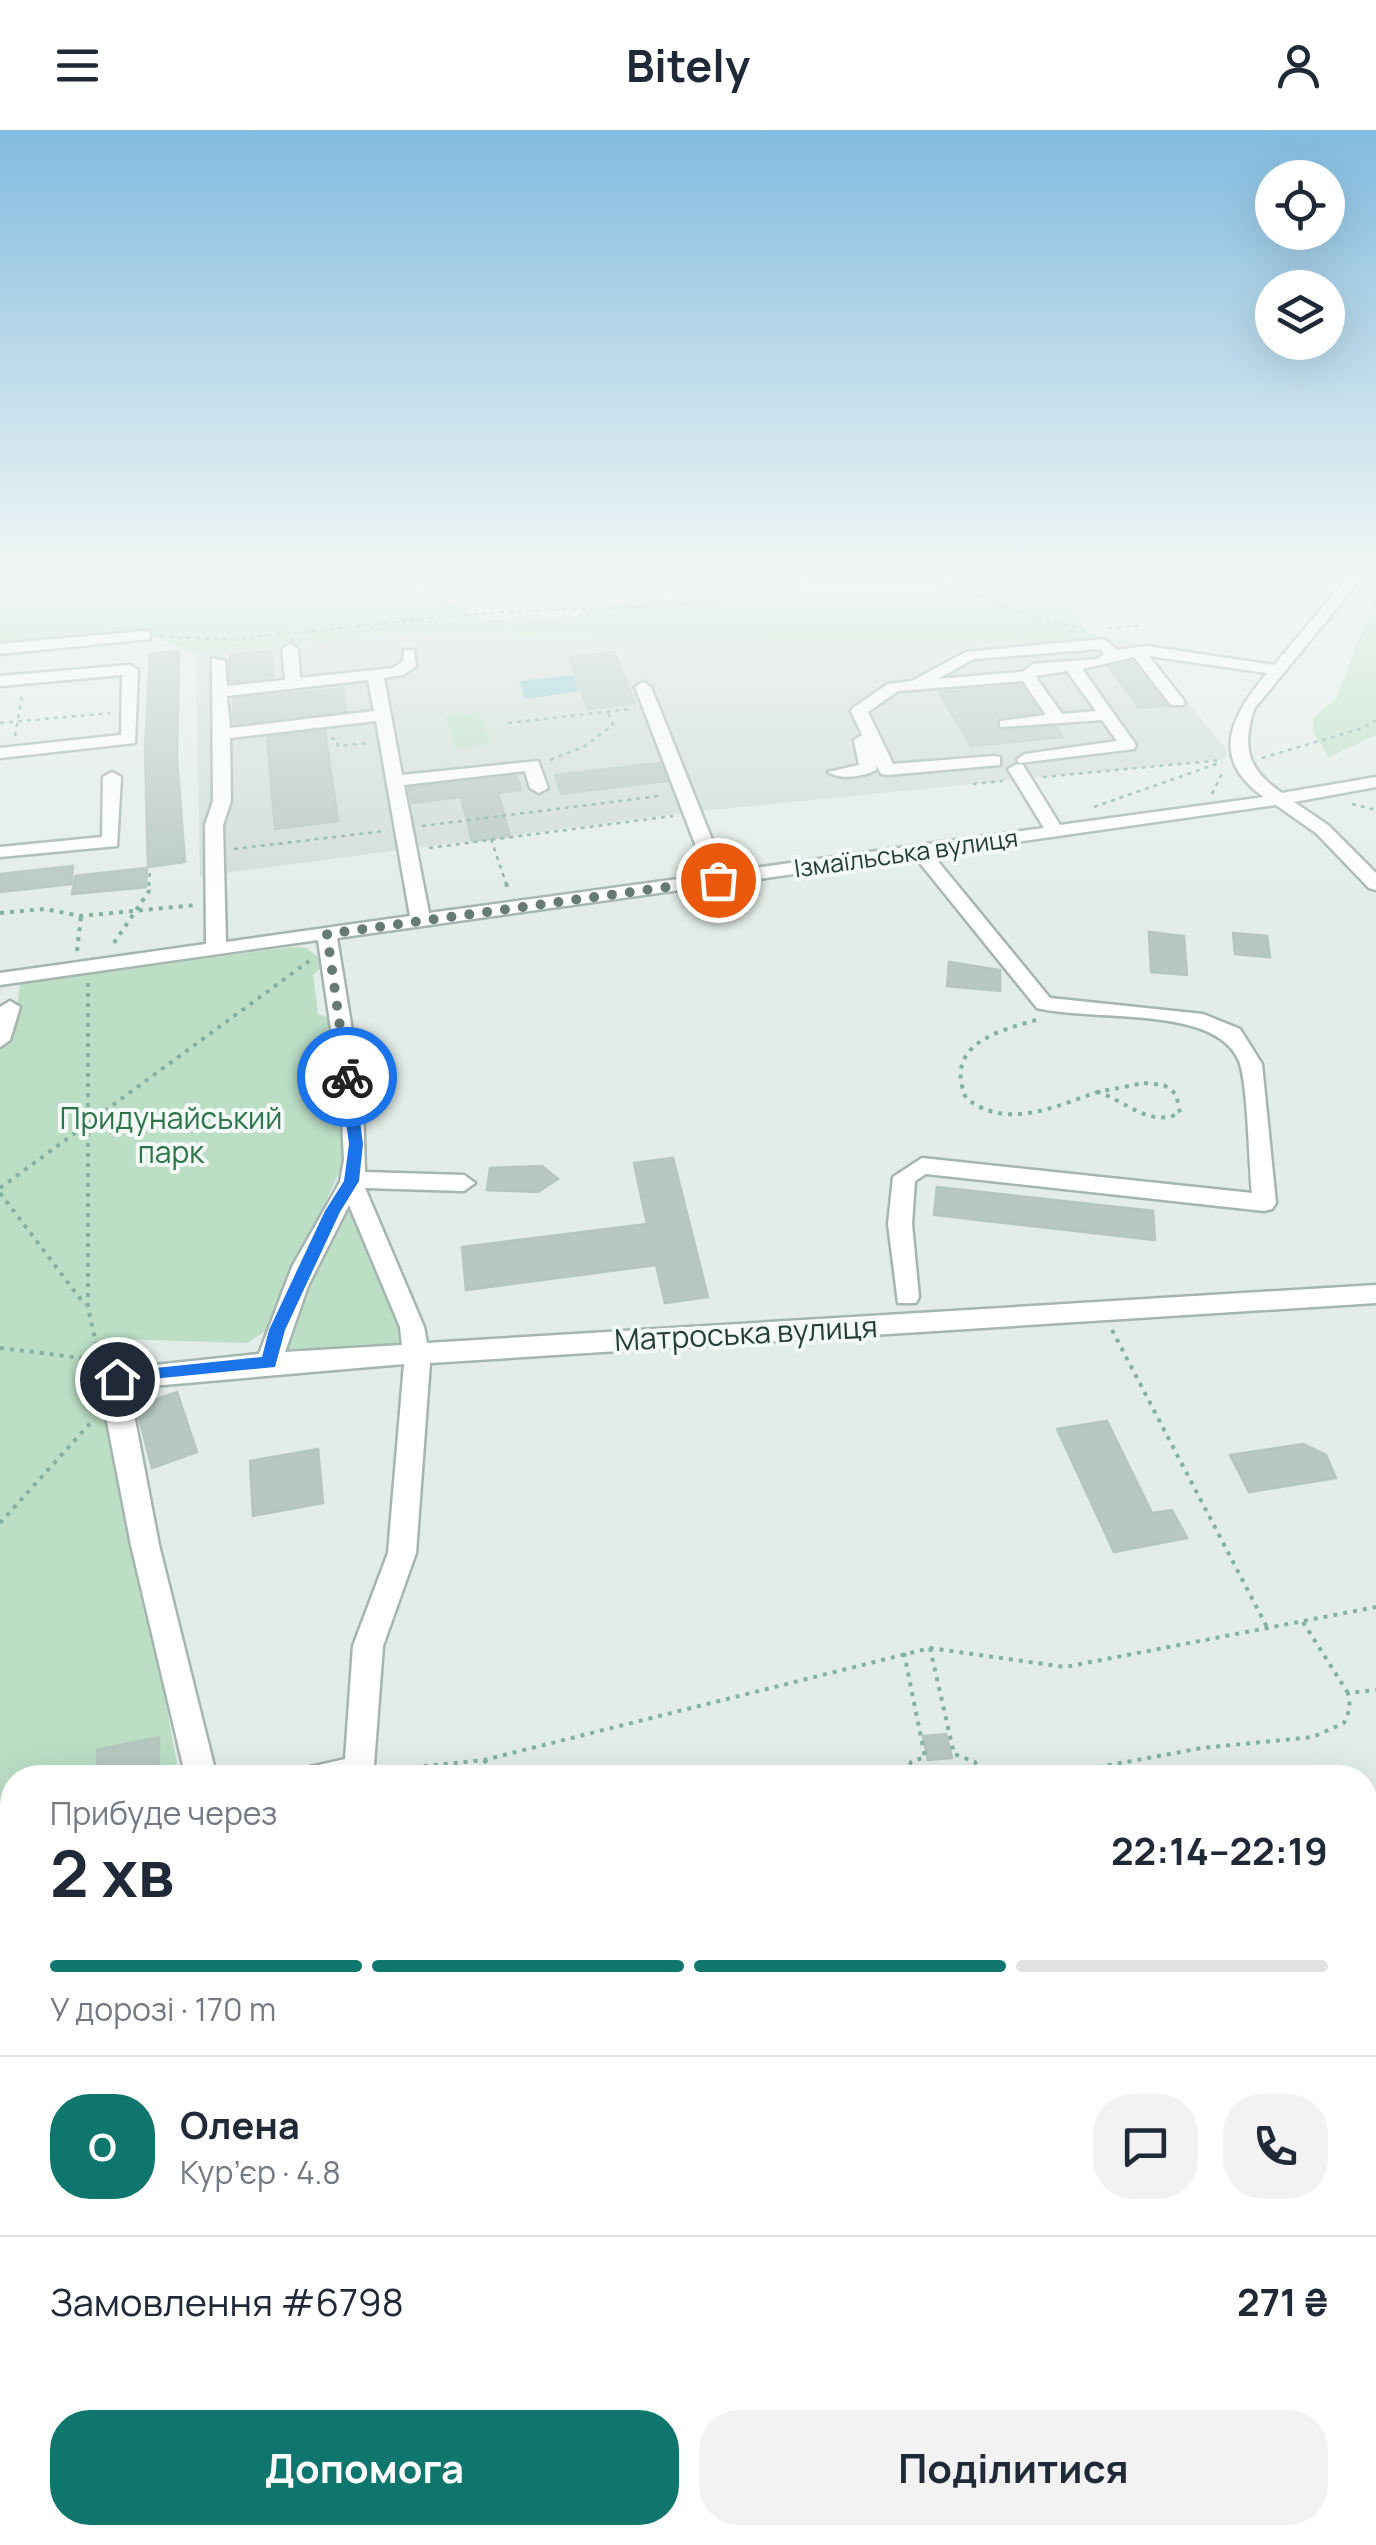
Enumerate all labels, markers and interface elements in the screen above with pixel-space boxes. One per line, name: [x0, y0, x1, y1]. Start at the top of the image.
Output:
text: Bitely: [626, 34, 750, 96]
icon: menu: [50, 38, 105, 93]
icon: person: [1271, 38, 1326, 93]
map controls: [1255, 160, 1345, 360]
button: locate: [1255, 160, 1345, 250]
button: layers: [1255, 270, 1345, 360]
street label: Ізмаїльська вулиця: [792, 819, 1020, 886]
pin: [676, 838, 761, 923]
icon: bag: [691, 853, 746, 908]
courier: [297, 1027, 397, 1127]
icon: bike: [320, 1050, 375, 1105]
park label: Придунайський парк: [60, 1097, 282, 1172]
street label: Матроська вулиця: [613, 1305, 879, 1360]
pin: [75, 1337, 160, 1422]
icon: home: [90, 1352, 145, 1407]
text: Прибуде через: [50, 1791, 277, 1835]
text: 22:14–22:19: [1111, 1824, 1328, 1876]
text: 2 хв: [50, 1828, 174, 1917]
text: У дорозі · 170 m: [50, 1987, 276, 2031]
button: chat: [1093, 2094, 1198, 2199]
button: phone: [1223, 2094, 1328, 2199]
text: Олена: [180, 2098, 300, 2150]
text: О: [88, 2120, 117, 2172]
text: Кур’єр · 4.8: [180, 2150, 341, 2194]
text: Замовлення #6798: [50, 2275, 404, 2327]
text: 271 ₴: [1237, 2275, 1328, 2327]
button: Допомога: [50, 2410, 679, 2525]
button: Поділитися: [699, 2410, 1328, 2525]

